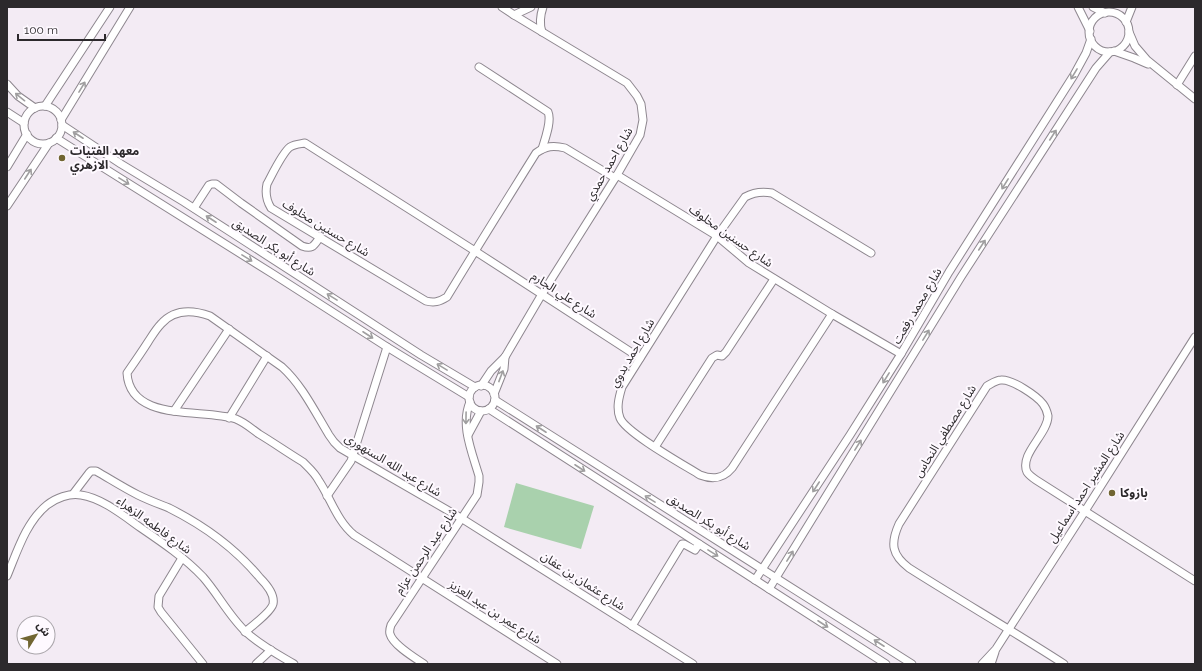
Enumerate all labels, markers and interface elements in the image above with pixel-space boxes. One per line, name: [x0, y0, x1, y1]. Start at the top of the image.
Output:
scale bar: [18, 16, 105, 42]
text: 100 m: [24, 23, 58, 37]
one-way arrow: [1070, 68, 1078, 79]
one-way arrow: [78, 81, 86, 93]
one-way arrow: [15, 92, 26, 101]
street label: شارع احمد حمدي: [582, 125, 638, 205]
one-way arrow: [1049, 129, 1057, 141]
one-way arrow: [72, 131, 83, 139]
place label: معهد الفتيات الازهري: [70, 144, 139, 175]
marker: معهد الفتيات الازهري: [57, 153, 67, 163]
one-way arrow: [24, 169, 32, 180]
one-way arrow: [119, 177, 130, 186]
one-way arrow: [1001, 178, 1009, 189]
street label: شارع حسنين مخلوف: [279, 196, 372, 261]
street label: شارع حسنين مخلوف: [685, 202, 776, 272]
one-way arrow: [205, 215, 217, 223]
street label: شارع أبو بكر الصديق: [229, 215, 318, 281]
one-way arrow: [978, 239, 987, 250]
one-way arrow: [241, 254, 253, 262]
street label: شارع محمد رفعت: [890, 265, 946, 348]
street label: شارع علي الجارم: [527, 269, 599, 324]
one-way arrow: [326, 293, 338, 301]
street label: شارع احمد بدوي: [607, 316, 660, 391]
one-way arrow: [922, 329, 930, 340]
one-way arrow: [362, 331, 373, 339]
one-way arrow: [436, 363, 448, 371]
one-way arrow: [497, 371, 505, 383]
one-way arrow: [882, 372, 890, 383]
street label: شارع مصطفي النحاس: [911, 382, 981, 481]
one-way arrow: [462, 411, 470, 424]
one-way arrow: [535, 425, 547, 433]
street label: شارع المشير احمد اسماعيل: [1045, 429, 1129, 546]
street label: شارع عبد الله السنهورى: [341, 431, 444, 501]
one-way arrow: [854, 440, 862, 451]
one-way arrow: [574, 464, 585, 472]
one-way arrow: [812, 481, 820, 492]
place label: بازوكا: [1120, 486, 1148, 500]
marker: بازوكا: [1107, 488, 1117, 498]
street label: شارع أبو بكر الصديق: [664, 490, 753, 555]
street label: شارع فاطمه الزهراء: [113, 493, 194, 558]
one-way arrow: [645, 495, 656, 503]
street label: شارع عبد الرحمن عزام: [392, 505, 462, 598]
street label: شارع عثمان بن عفان: [537, 549, 628, 615]
one-way arrow: [707, 550, 719, 558]
one-way arrow: [786, 550, 794, 562]
street label: شارع عمر بن عبد العزيز: [444, 576, 544, 649]
north arrow: [16, 615, 56, 655]
text: ش: [34, 619, 53, 639]
one-way arrow: [817, 620, 829, 628]
one-way arrow: [874, 639, 885, 647]

